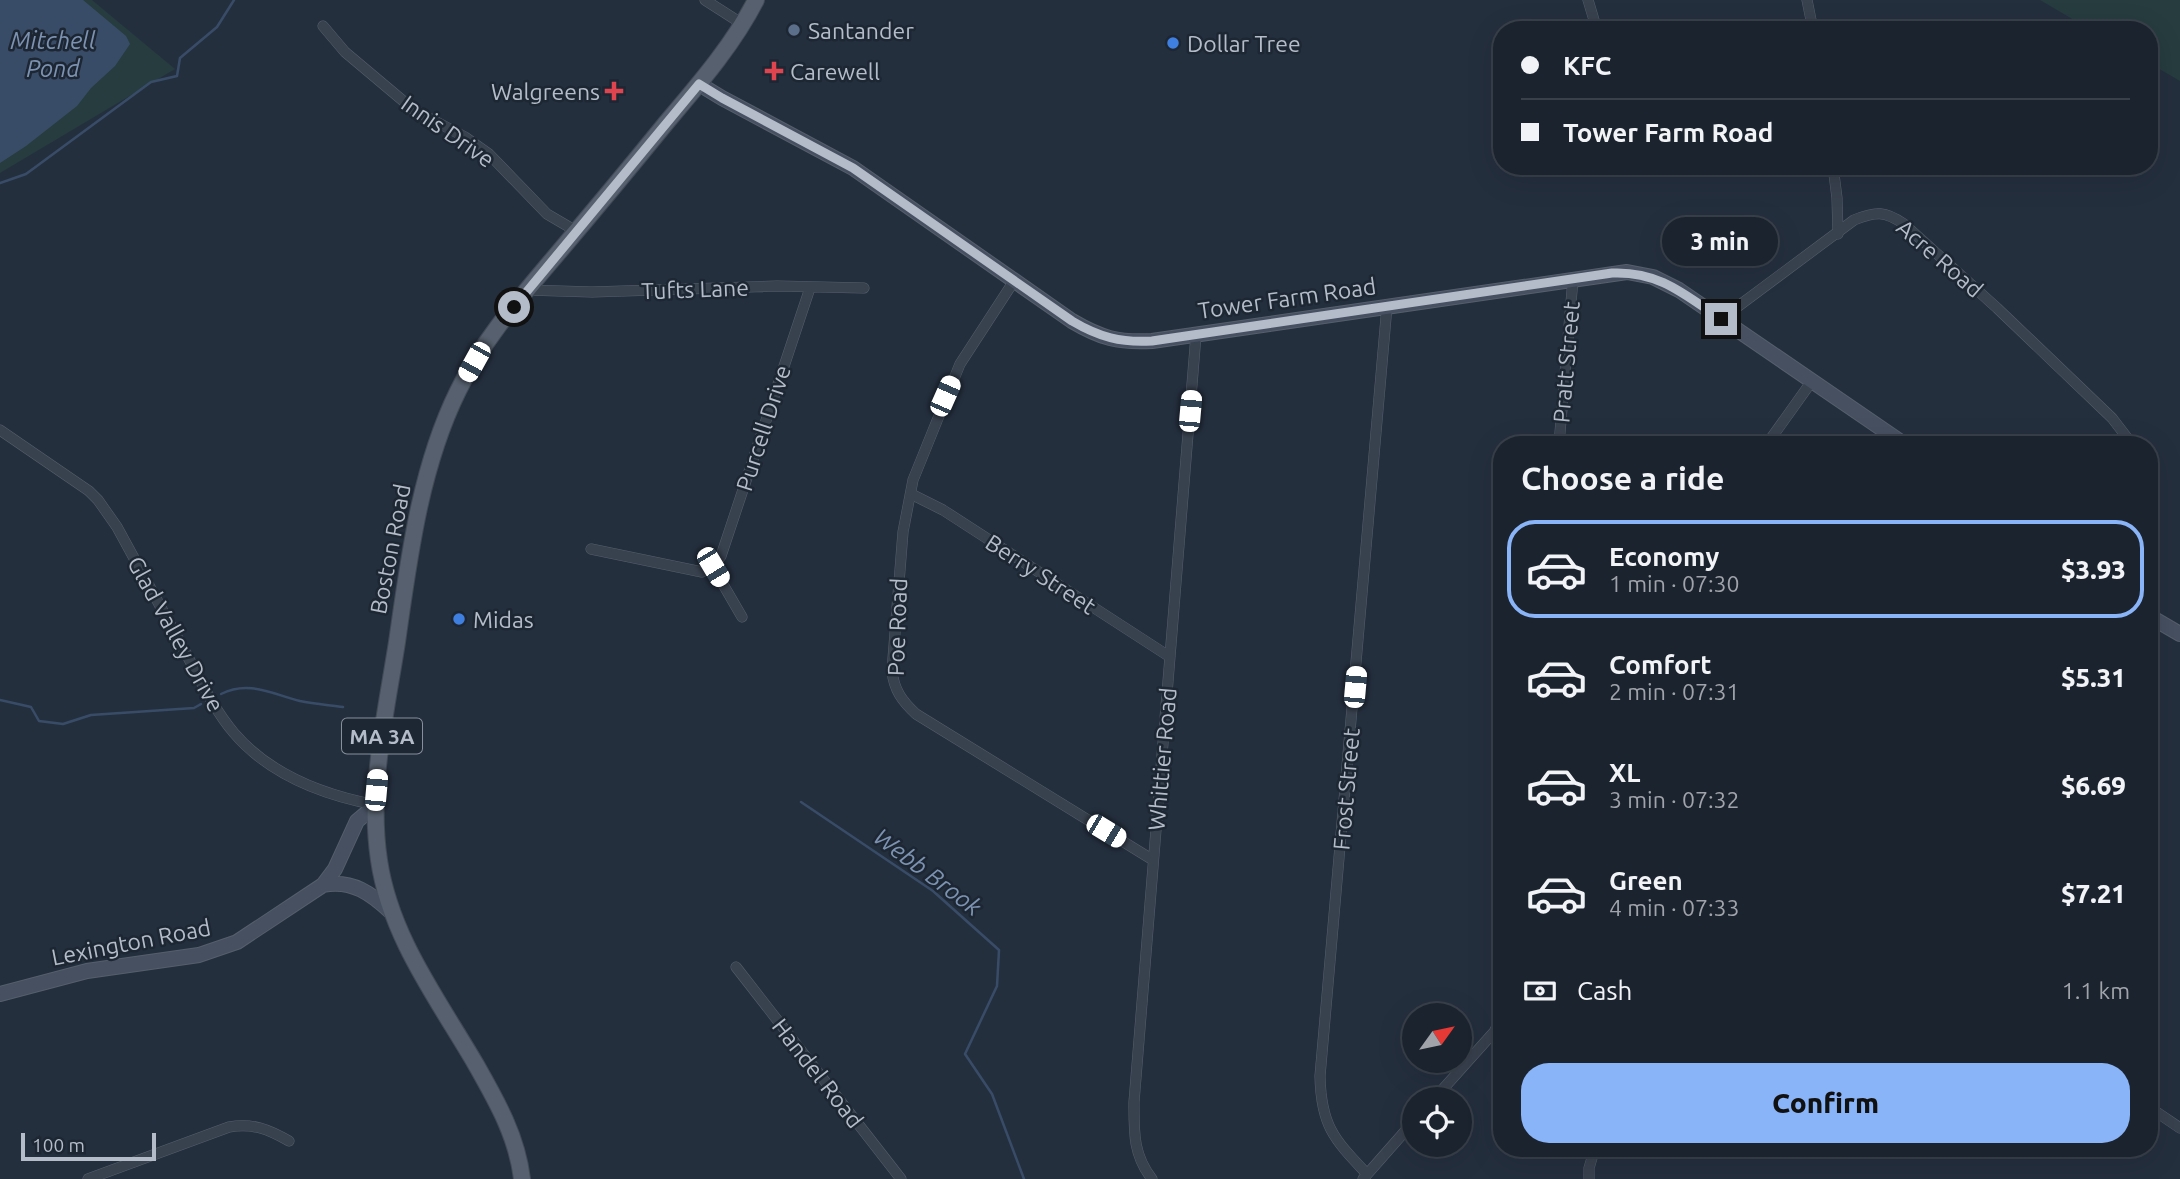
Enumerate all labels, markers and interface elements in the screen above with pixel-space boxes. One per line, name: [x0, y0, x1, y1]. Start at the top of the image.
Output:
place label: Santander: [808, 18, 914, 43]
marker: Santander: [786, 22, 802, 38]
water label: Mitchell Pond: [10, 27, 96, 82]
place label: Dollar Tree: [1187, 31, 1301, 56]
marker: Dollar Tree: [1165, 35, 1181, 51]
text: KFC: [1563, 51, 1611, 80]
place label: Carewell: [790, 59, 880, 84]
marker: Carewell: [764, 61, 784, 81]
place label: Walgreens: [491, 79, 600, 104]
marker: Walgreens: [606, 83, 622, 99]
street label: Innis Drive: [397, 90, 499, 172]
text: Tower Farm Road: [1563, 118, 1773, 147]
street label: Acre Road: [1892, 214, 1988, 302]
callout: 3 min: [1663, 218, 1779, 266]
text: 3 min: [1691, 229, 1749, 254]
street label: Tower Farm Road: [1196, 273, 1378, 323]
street label: Tufts Lane: [641, 275, 749, 303]
route start: [498, 291, 530, 323]
street label: Pratt Street: [1548, 300, 1584, 424]
route end: [1705, 303, 1737, 335]
car: [455, 339, 494, 385]
street label: Purcell Drive: [731, 362, 795, 494]
car: [927, 373, 964, 419]
car: [1178, 389, 1203, 433]
text: Choose a ride: [1521, 460, 1724, 496]
street label: Boston Road: [365, 482, 415, 616]
street label: Berry Street: [981, 529, 1101, 619]
icon: car: [1525, 538, 1588, 601]
text: Economy: [1609, 542, 1719, 571]
car: [694, 544, 733, 590]
street label: Glad Valley Drive: [123, 552, 229, 716]
text: $3.93: [2061, 555, 2126, 584]
text: 1 min · 07:30: [1609, 571, 1740, 596]
street label: Poe Road: [883, 578, 911, 676]
place label: Midas: [473, 607, 534, 632]
marker: Midas: [451, 611, 467, 627]
icon: car: [1525, 646, 1588, 709]
text: Comfort: [1609, 650, 1712, 679]
text: $5.31: [2061, 663, 2126, 692]
car: [1343, 665, 1368, 709]
text: 2 min · 07:31: [1609, 679, 1740, 704]
street label: Whittier Road: [1143, 687, 1181, 831]
road number: MA 3A: [342, 718, 422, 754]
street label: Frost Street: [1328, 727, 1364, 851]
icon: car: [1525, 754, 1588, 817]
text: XL: [1609, 758, 1640, 787]
car: [364, 768, 389, 812]
text: $6.69: [2061, 771, 2126, 800]
text: 3 min · 07:32: [1609, 787, 1740, 812]
car: [1083, 811, 1130, 851]
water label: Webb Brook: [869, 823, 987, 921]
icon: car: [1525, 862, 1588, 925]
text: Green: [1609, 866, 1683, 895]
text: $7.21: [2061, 879, 2126, 908]
text: 4 min · 07:33: [1609, 895, 1740, 920]
street label: Lexington Road: [49, 914, 213, 970]
icon: cash: [1521, 972, 1559, 1010]
text: Cash: [1577, 976, 1632, 1005]
text: 1.1 km: [2062, 978, 2130, 1003]
north arrow: [1402, 1003, 1472, 1073]
map controls: [1402, 1003, 1472, 1157]
street label: Handel Road: [768, 1014, 868, 1132]
button: Confirm: [1521, 1063, 2130, 1143]
button: locate: [1402, 1087, 1472, 1157]
scale bar: [21, 1130, 156, 1162]
text: 100 m: [32, 1134, 85, 1156]

